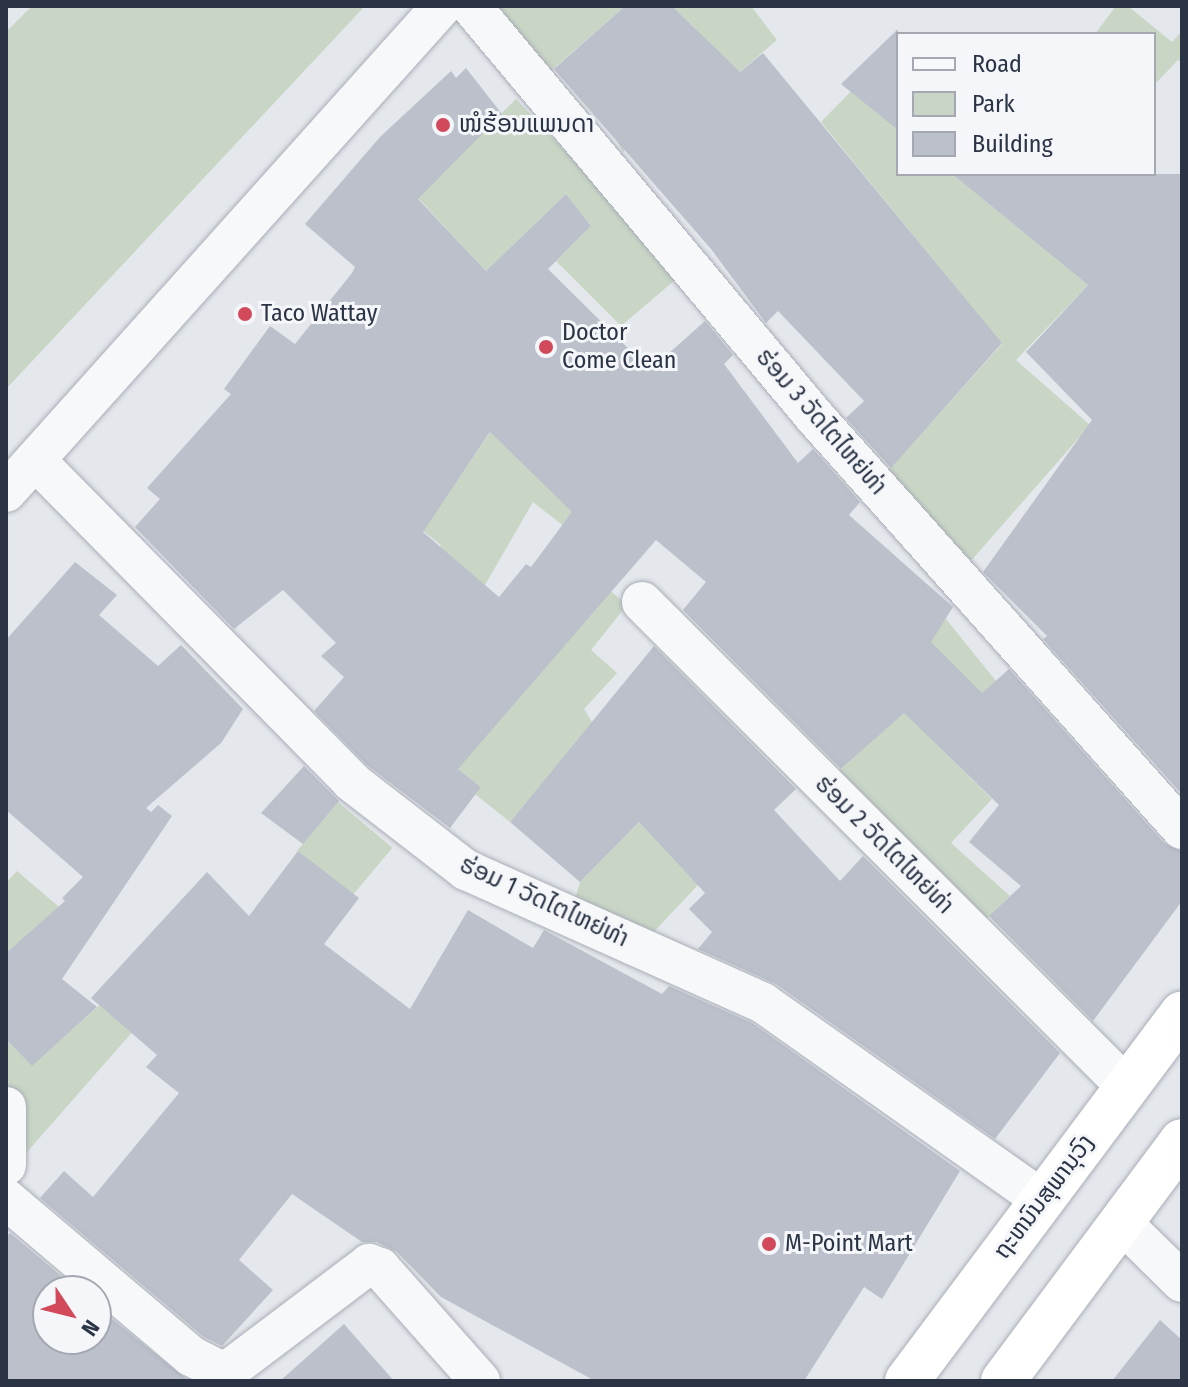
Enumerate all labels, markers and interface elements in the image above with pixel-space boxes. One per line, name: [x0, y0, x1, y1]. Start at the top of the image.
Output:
legend: [896, 32, 1156, 176]
text: Road: [972, 50, 1022, 78]
text: Park: [972, 90, 1015, 118]
place label: ໜໍຮ້ອນແພນດາ: [459, 111, 594, 139]
marker: ໜໍຮ້ອນແພນດາ: [434, 116, 452, 134]
text: Building: [972, 130, 1053, 158]
place label: Taco Wattay: [261, 300, 377, 328]
marker: Taco Wattay: [236, 305, 254, 323]
place label: Doctor Come Clean: [562, 319, 677, 375]
marker: Doctor Come Clean: [537, 338, 555, 356]
street label: ຮ່ອມ 3 ວັດໄຕໄຫຍ່ທ່າ: [750, 343, 892, 501]
street label: ຮ່ອມ 2 ວັດໄຕໄຫຍ່ທ່າ: [809, 770, 959, 920]
street label: ຮ່ອມ 1 ວັດໄຕໄຫຍ່ທ່າ: [455, 850, 633, 954]
street label: ຖະຫນົນສຸພານຸວົງ: [988, 1129, 1100, 1265]
place label: M-Point Mart: [785, 1230, 913, 1258]
marker: M-Point Mart: [760, 1235, 778, 1253]
north arrow: [32, 1275, 112, 1355]
text: N: [76, 1315, 105, 1341]

